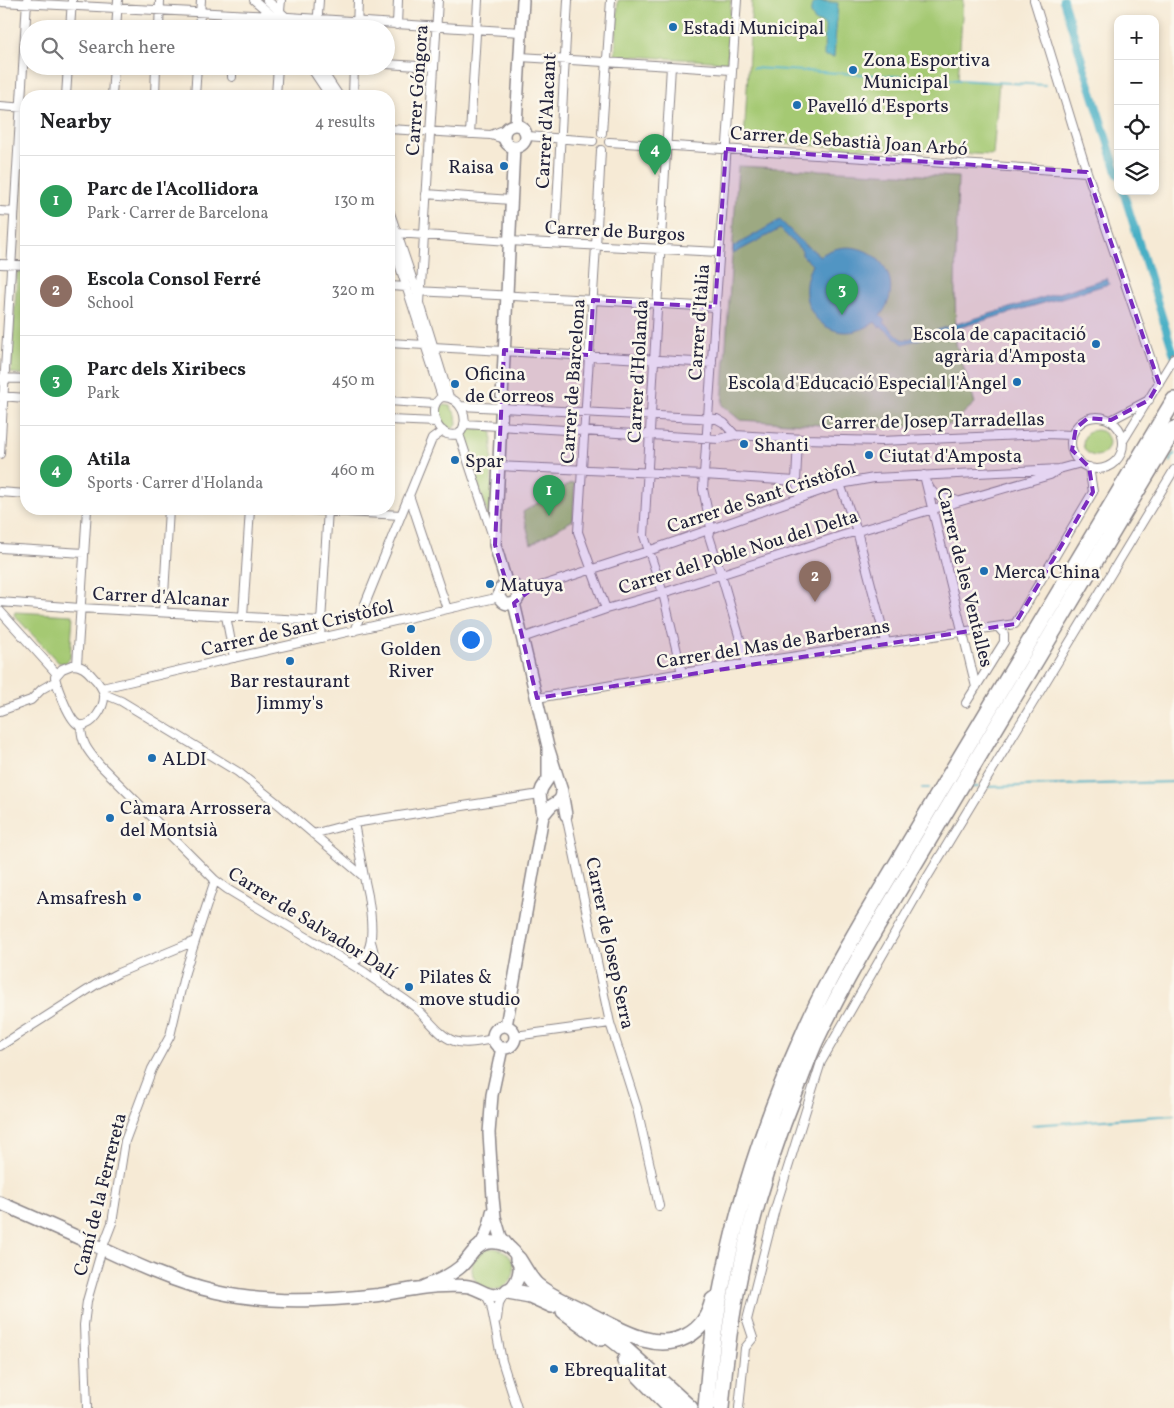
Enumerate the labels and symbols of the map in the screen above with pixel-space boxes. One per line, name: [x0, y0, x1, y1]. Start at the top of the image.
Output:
place label: Estadi Municipal: [683, 16, 825, 42]
marker: Estadi Municipal: [667, 21, 679, 33]
street label: Carrer Góngora: [400, 24, 436, 156]
place label: Zona Esportiva Municipal: [863, 48, 990, 96]
street label: Carrer d'Alacant: [530, 52, 564, 190]
marker: Zona Esportiva Municipal: [847, 64, 859, 76]
place label: Pavelló d'Esports: [807, 94, 949, 120]
marker: Pavelló d'Esports: [791, 99, 803, 111]
street label: Carrer de Sebastià Joan Arbó: [729, 121, 968, 163]
pin: 4: [639, 134, 671, 175]
place label: Raisa: [448, 155, 494, 181]
marker: Raisa: [498, 160, 510, 172]
street label: Carrer de Burgos: [544, 215, 686, 249]
street label: Carrer d'Itàlia: [683, 263, 717, 381]
pin: 3: [826, 274, 858, 315]
street label: Carrer de Barcelona: [555, 298, 593, 465]
street label: Carrer d'Holanda: [622, 299, 656, 444]
place label: Escola de capacitació agrària d'Amposta: [913, 322, 1086, 370]
marker: Escola de capacitació agrària d'Amposta: [1090, 338, 1102, 350]
place label: Oficina de Correos: [465, 362, 554, 410]
place label: Escola d'Educació Especial l'Àngel: [728, 371, 1007, 397]
marker: Escola d'Educació Especial l'Àngel: [1011, 376, 1023, 388]
marker: Oficina de Correos: [449, 378, 461, 390]
street label: Carrer de Josep Tarradellas: [821, 407, 1045, 437]
place label: Shanti: [754, 433, 809, 459]
marker: Shanti: [738, 438, 750, 450]
place label: Ciutat d'Amposta: [879, 444, 1022, 470]
place label: Spar: [465, 449, 504, 475]
marker: Ciutat d'Amposta: [863, 449, 875, 461]
marker: Spar: [449, 454, 461, 466]
street label: Carrer de Sant Cristòfol: [664, 455, 859, 541]
pin: 1: [533, 475, 565, 516]
street label: Carrer de les Ventalles: [929, 485, 999, 670]
street label: Carrer del Poble Nou del Delta: [615, 504, 862, 602]
place label: Merca China: [994, 560, 1100, 586]
pin: 2: [799, 561, 831, 602]
marker: Merca China: [978, 565, 990, 577]
place label: Matuya: [500, 573, 563, 599]
marker: Matuya: [484, 578, 496, 590]
street label: Carrer d'Alcanar: [92, 581, 230, 615]
street label: Carrer de Sant Cristòfol: [199, 594, 397, 664]
street label: Carrer del Mas de Barberans: [655, 614, 892, 676]
marker: Golden River: [405, 623, 417, 635]
your location: [458, 627, 484, 653]
place label: Golden River: [381, 637, 441, 685]
marker: Bar restaurant Jimmy's: [284, 655, 296, 667]
place label: Bar restaurant Jimmy's: [230, 669, 351, 717]
place label: ALDI: [162, 747, 207, 773]
marker: ALDI: [146, 752, 158, 764]
place label: Càmara Arrossera del Montsià: [120, 796, 271, 844]
marker: Càmara Arrossera del Montsià: [104, 812, 116, 824]
street label: Carrer de Josep Serra: [578, 855, 640, 1032]
street label: Carrer de Salvador Dalí: [223, 861, 402, 986]
place label: Amsafresh: [36, 886, 127, 912]
marker: Amsafresh: [131, 891, 143, 903]
place label: Pilates & move studio: [419, 965, 520, 1013]
marker: Pilates & move studio: [403, 981, 415, 993]
street label: Camí de la Ferrereta: [68, 1110, 134, 1279]
place label: Ebrequalitat: [564, 1358, 668, 1384]
marker: Ebrequalitat: [548, 1363, 560, 1375]

